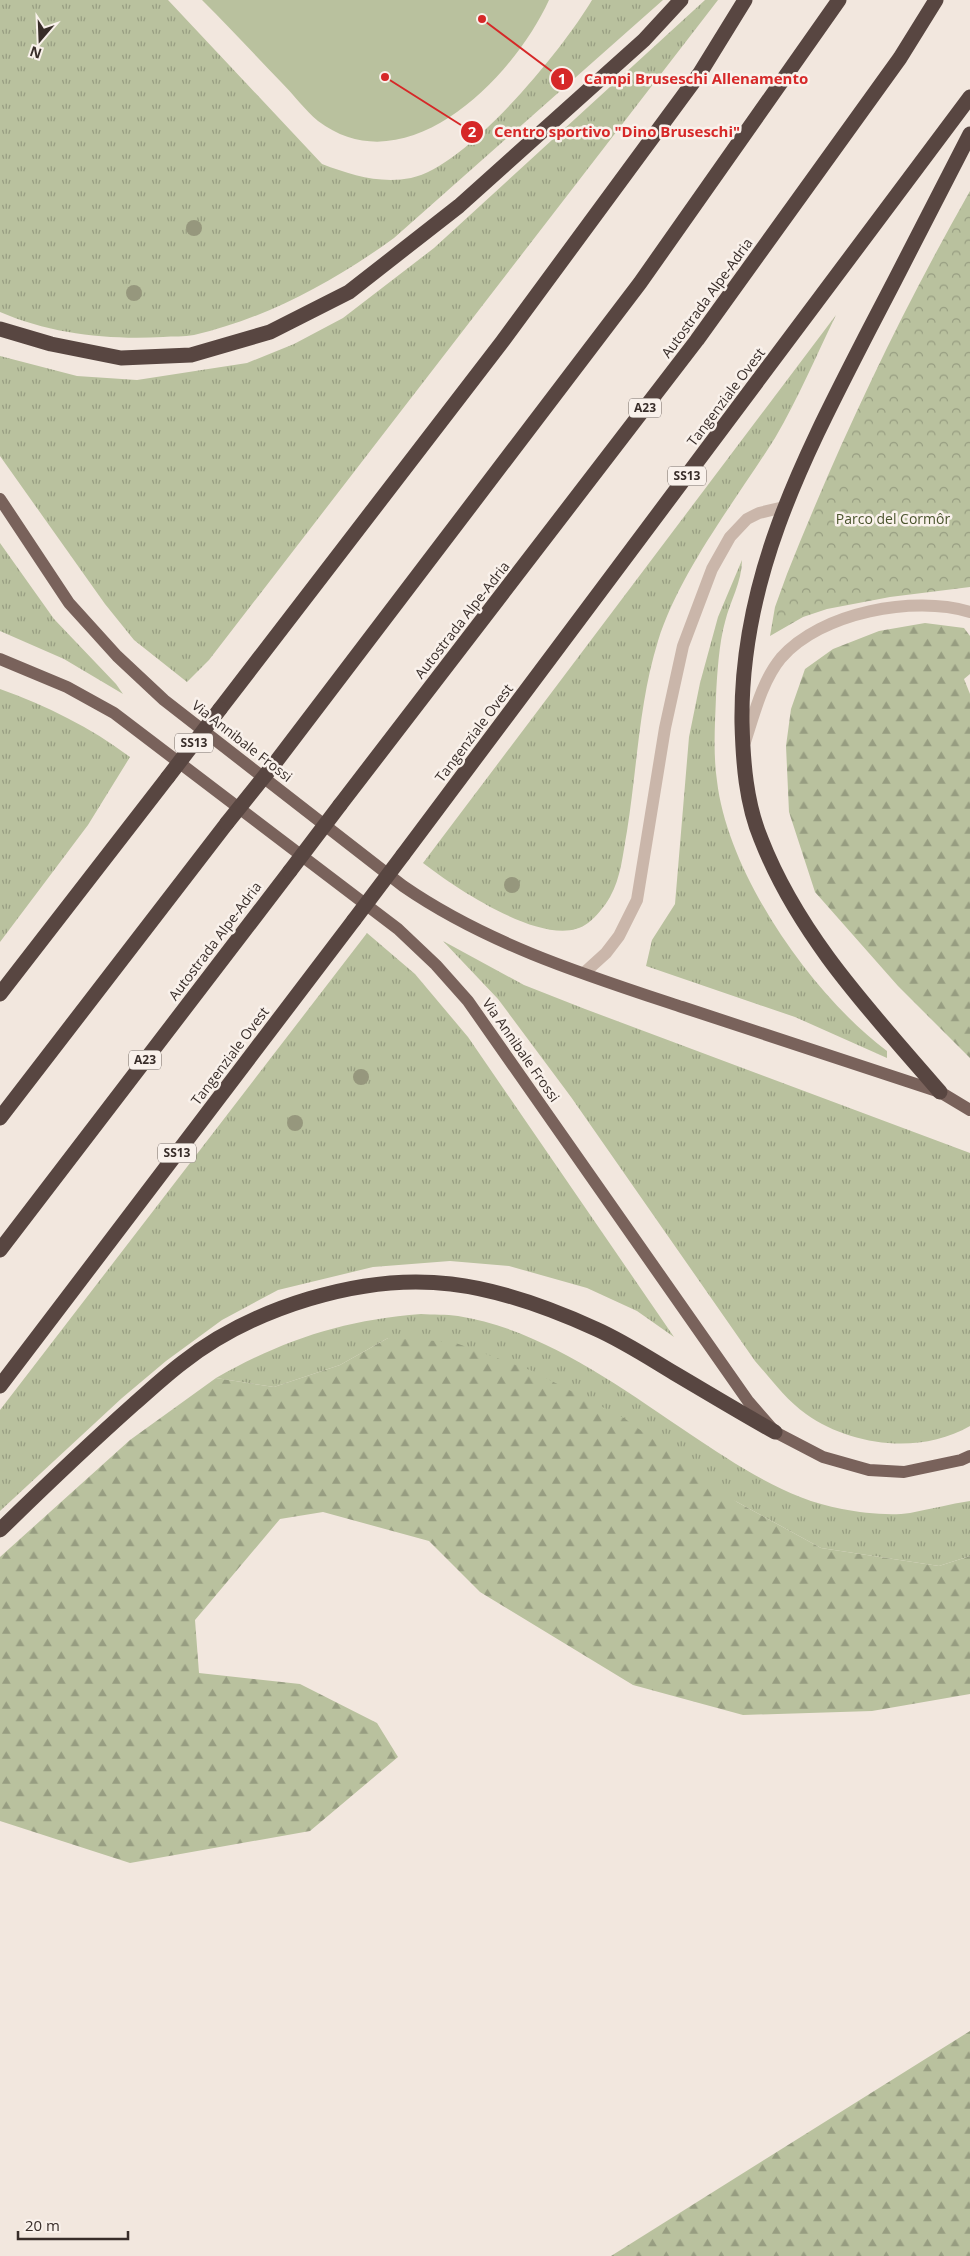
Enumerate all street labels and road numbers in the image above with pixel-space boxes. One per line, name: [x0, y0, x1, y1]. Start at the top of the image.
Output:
street label: Autostrada Alpe-Adria: [657, 234, 757, 361]
street label: Tangenziale Ovest: [682, 344, 769, 450]
road number: A23: [629, 398, 661, 418]
road number: SS13: [668, 466, 706, 486]
street label: Autostrada Alpe-Adria: [410, 557, 513, 682]
street label: Tangenziale Ovest: [430, 680, 517, 786]
street label: Via Annibale Frossi: [188, 695, 296, 786]
road number: SS13: [175, 734, 213, 752]
street label: Autostrada Alpe-Adria: [164, 878, 265, 1004]
street label: Via Annibale Frossi: [479, 994, 564, 1105]
street label: Tangenziale Ovest: [186, 1003, 273, 1109]
road number: A23: [129, 1050, 161, 1070]
road number: SS13: [158, 1144, 196, 1162]

